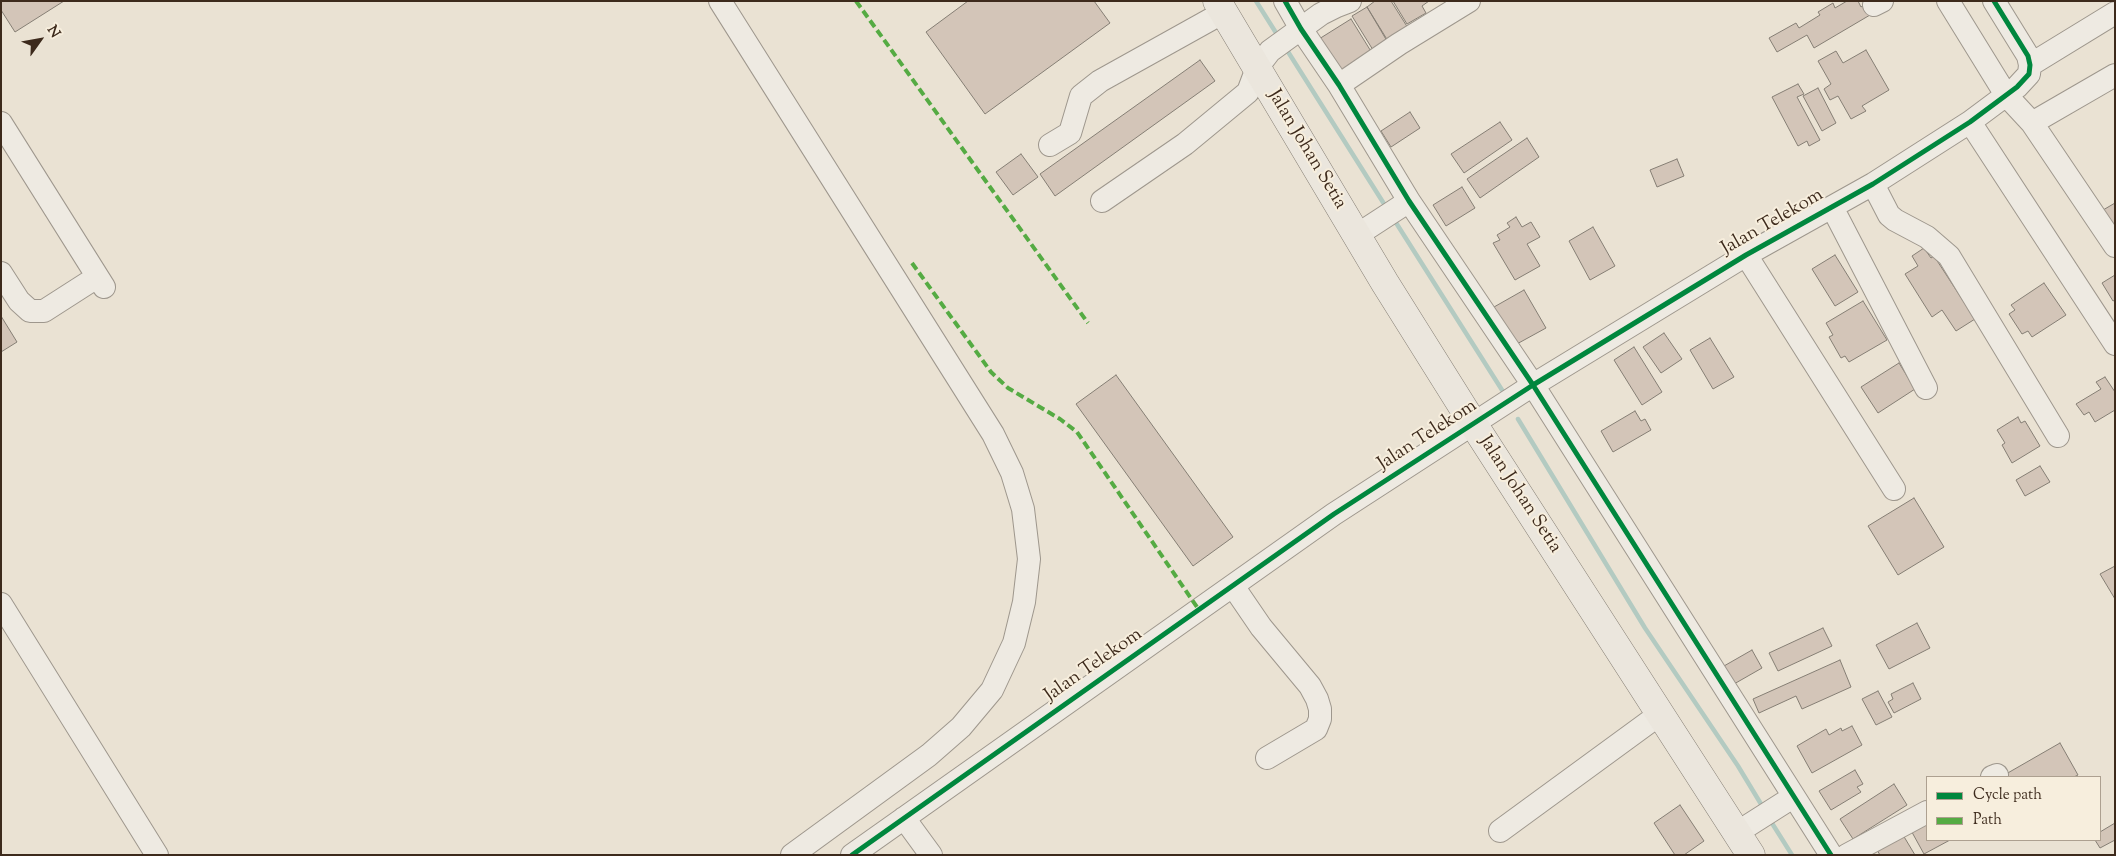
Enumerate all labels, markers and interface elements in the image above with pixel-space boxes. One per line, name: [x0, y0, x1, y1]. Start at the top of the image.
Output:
north arrow: [15, 15, 65, 65]
text: N: [41, 22, 64, 42]
street label: Jalan Johan Setia: [1261, 86, 1351, 214]
street label: Jalan Telekom: [1718, 185, 1828, 261]
street label: Jalan Telekom: [1374, 395, 1482, 477]
street label: Jalan Johan Setia: [1473, 432, 1565, 558]
street label: Jalan Telekom: [1041, 624, 1147, 708]
legend: [1926, 776, 2101, 841]
text: Cycle path: [1973, 785, 2042, 806]
text: Path: [1973, 810, 2002, 831]

